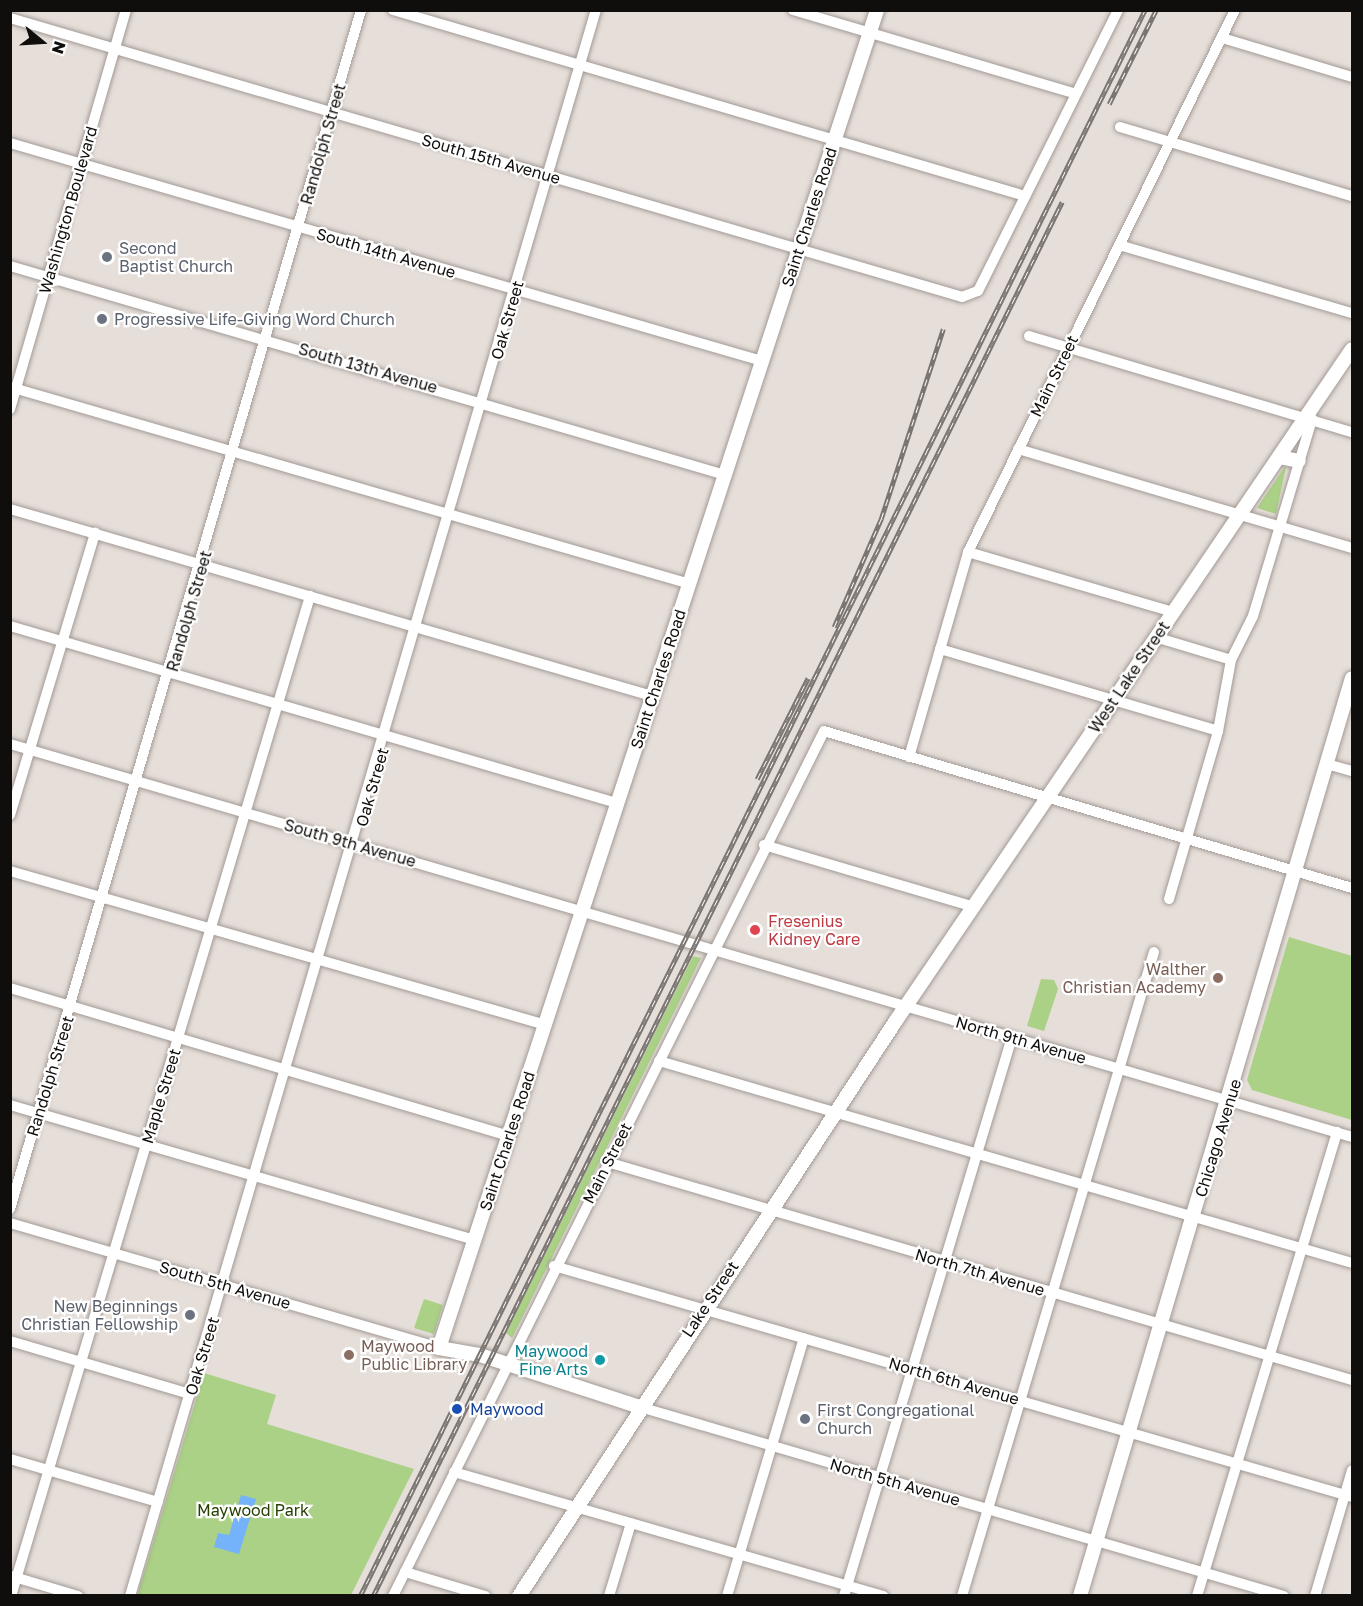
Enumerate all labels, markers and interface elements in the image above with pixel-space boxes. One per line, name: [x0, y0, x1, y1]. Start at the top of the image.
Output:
north arrow: [12, 12, 72, 72]
text: N: [48, 39, 71, 56]
street label: Randolph Street: [297, 81, 349, 207]
street label: Washington Boulevard: [35, 124, 101, 296]
street label: South 15th Avenue: [419, 130, 563, 188]
street label: Saint Charles Road: [777, 145, 841, 289]
street label: South 14th Avenue: [314, 224, 458, 282]
place label: Second Baptist Church: [119, 238, 233, 276]
marker: Second Baptist Church: [100, 250, 114, 264]
street label: Oak Street: [487, 278, 527, 362]
place label: Progressive Life-Giving Word Church: [114, 309, 395, 329]
marker: Progressive Life-Giving Word Church: [95, 312, 109, 326]
street label: Main Street: [1026, 332, 1082, 420]
street label: South 13th Avenue: [296, 339, 440, 397]
street label: Randolph Street: [163, 548, 215, 674]
street label: Saint Charles Road: [626, 607, 690, 751]
street label: West Lake Street: [1085, 618, 1173, 736]
street label: Oak Street: [352, 745, 392, 829]
street label: South 9th Avenue: [282, 815, 418, 871]
place label: Fresenius Kidney Care: [768, 911, 860, 949]
marker: Fresenius Kidney Care: [746, 921, 764, 939]
place label: Walther Christian Academy: [1062, 959, 1206, 997]
marker: Walther Christian Academy: [1211, 971, 1225, 985]
street label: North 9th Avenue: [953, 1012, 1089, 1068]
street label: Randolph Street: [23, 1013, 77, 1139]
street label: Maple Street: [137, 1046, 185, 1146]
street label: Saint Charles Road: [475, 1069, 539, 1213]
street label: Chicago Avenue: [1191, 1077, 1245, 1199]
street label: Main Street: [578, 1119, 636, 1207]
street label: North 7th Avenue: [913, 1244, 1047, 1300]
street label: South 5th Avenue: [157, 1257, 293, 1313]
street label: Lake Street: [678, 1257, 742, 1341]
place label: New Beginnings Christian Fellowship: [21, 1296, 178, 1334]
marker: New Beginnings Christian Fellowship: [183, 1308, 197, 1322]
street label: Oak Street: [181, 1314, 223, 1398]
place label: Maywood Public Library: [361, 1336, 467, 1374]
place label: Maywood Fine Arts: [514, 1341, 588, 1379]
marker: Maywood Public Library: [342, 1348, 356, 1362]
marker: Maywood Fine Arts: [593, 1353, 607, 1367]
street label: North 6th Avenue: [886, 1353, 1022, 1409]
place label: Maywood: [470, 1399, 544, 1419]
marker: Maywood: [448, 1400, 466, 1418]
place label: First Congregational Church: [817, 1400, 974, 1438]
marker: First Congregational Church: [798, 1412, 812, 1426]
street label: North 5th Avenue: [828, 1454, 962, 1510]
park label: Maywood Park: [197, 1500, 309, 1520]

